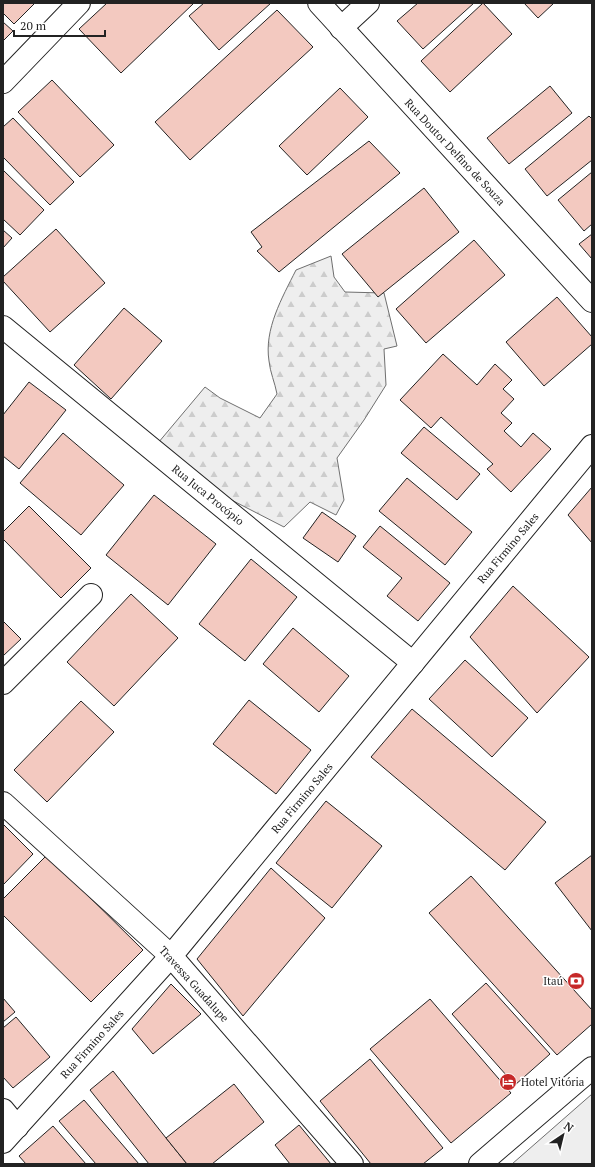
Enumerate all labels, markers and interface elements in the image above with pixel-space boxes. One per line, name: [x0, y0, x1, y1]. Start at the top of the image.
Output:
scale bar: [14, 12, 105, 38]
text: 20 m: [20, 18, 47, 33]
street label: Rua Doutor Delfino de Souza: [402, 96, 508, 209]
street label: Rua Juca Procópio: [169, 462, 247, 528]
street label: Rua Firmino Sales: [474, 510, 542, 586]
street label: Rua Firmino Sales: [268, 760, 336, 836]
street label: Travessa Guadalupe: [156, 943, 232, 1025]
bank icon: Itaú: [566, 971, 586, 991]
place label: Itaú: [543, 974, 564, 988]
street label: Rua Firmino Sales: [57, 1006, 127, 1081]
hotel icon: Hotel Vitória: [498, 1072, 518, 1092]
place label: Hotel Vitória: [521, 1075, 585, 1089]
north arrow: [543, 1115, 583, 1155]
text: N: [561, 1119, 577, 1135]

